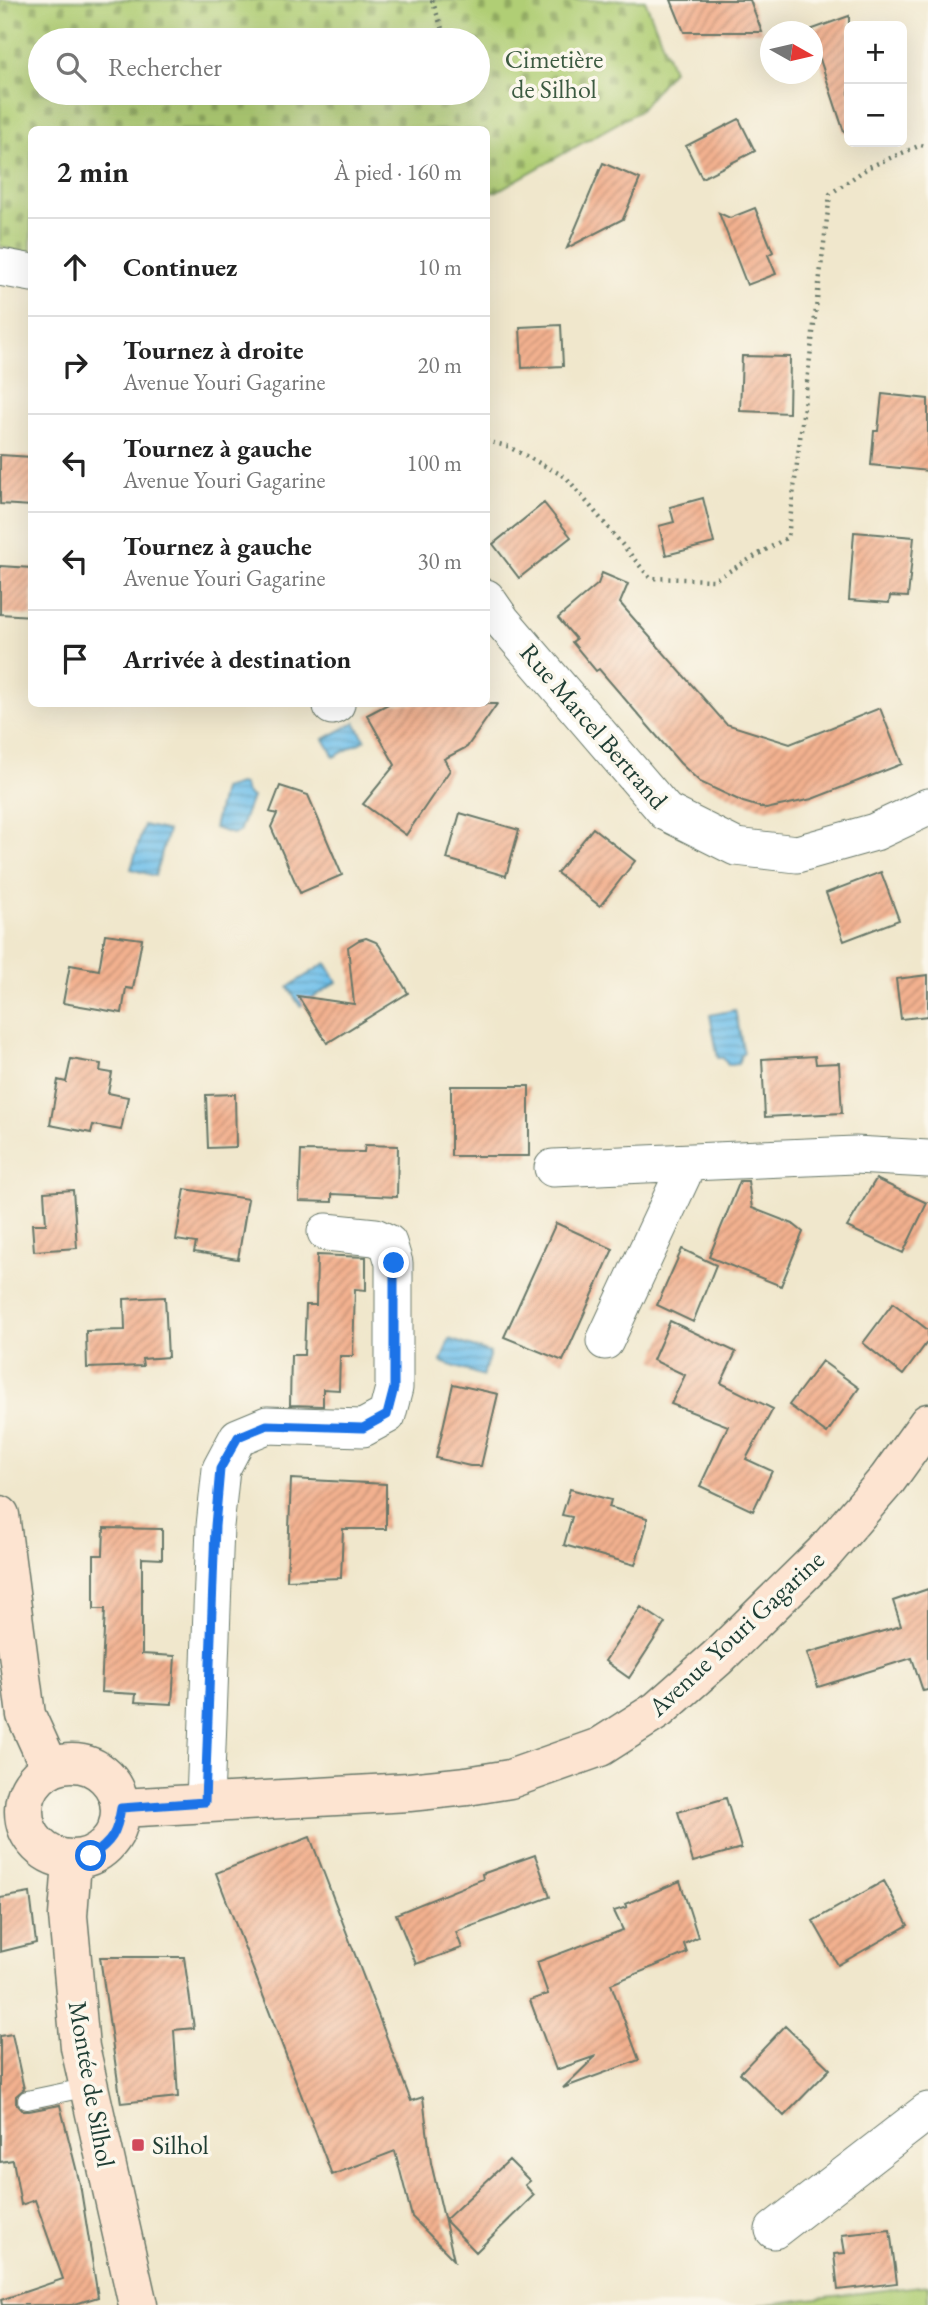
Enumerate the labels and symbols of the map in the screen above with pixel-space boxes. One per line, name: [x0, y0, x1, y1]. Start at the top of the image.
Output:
north arrow: [760, 21, 823, 84]
park label: Cimetière de Silhol: [505, 42, 603, 106]
street label: Rue Marcel Bertrand: [512, 636, 676, 817]
route end: [378, 1247, 409, 1278]
street label: Avenue Youri Gagarine: [640, 1542, 831, 1724]
route start: [75, 1840, 106, 1871]
street label: Montée de Silhol: [61, 1998, 123, 2170]
place label: Silhol: [152, 2128, 209, 2162]
marker: Silhol: [130, 2137, 146, 2153]

